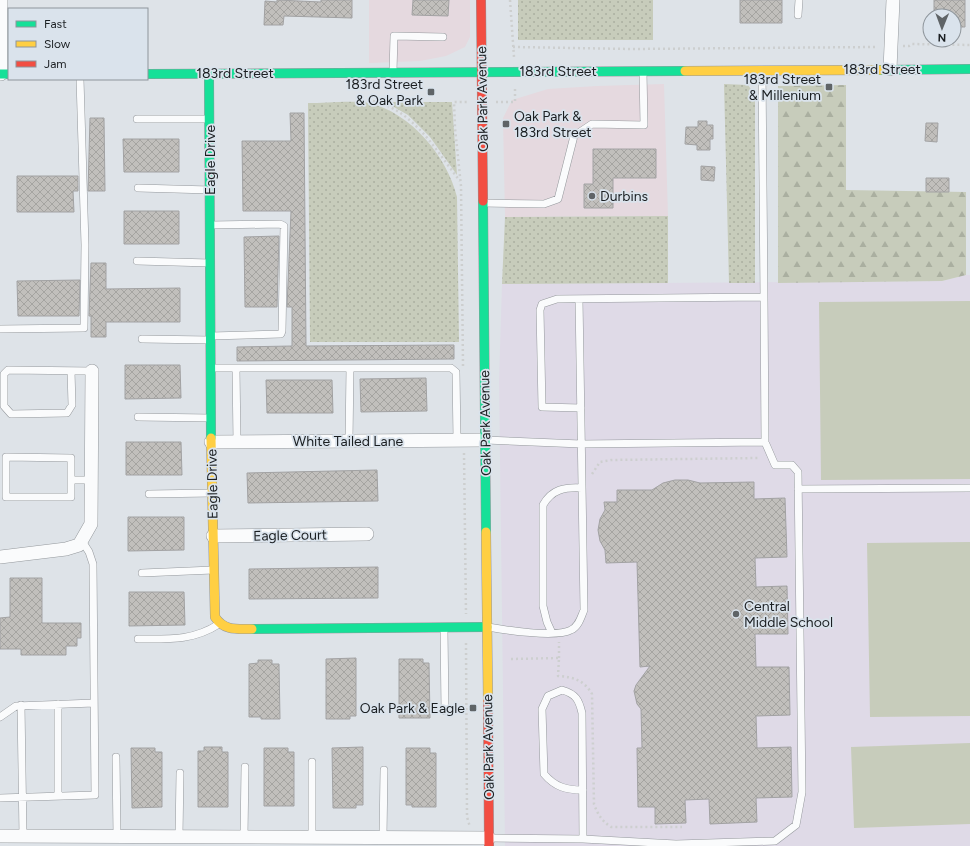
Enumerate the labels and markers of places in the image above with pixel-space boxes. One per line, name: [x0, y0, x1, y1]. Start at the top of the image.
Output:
place label: 183rd Street & Millenium: [743, 71, 821, 104]
place label: 183rd Street & Oak Park: [345, 76, 423, 109]
marker: 183rd Street & Millenium: [824, 82, 834, 92]
marker: 183rd Street & Oak Park: [426, 87, 436, 97]
place label: Oak Park & 183rd Street: [514, 108, 592, 141]
marker: Oak Park & 183rd Street: [501, 119, 511, 129]
place label: Durbins: [600, 188, 648, 205]
marker: Durbins: [587, 191, 597, 201]
place label: Central Middle School: [744, 598, 833, 631]
marker: Central Middle School: [731, 609, 741, 619]
place label: Oak Park & Eagle: [360, 700, 465, 717]
marker: Oak Park & Eagle: [468, 703, 478, 713]

